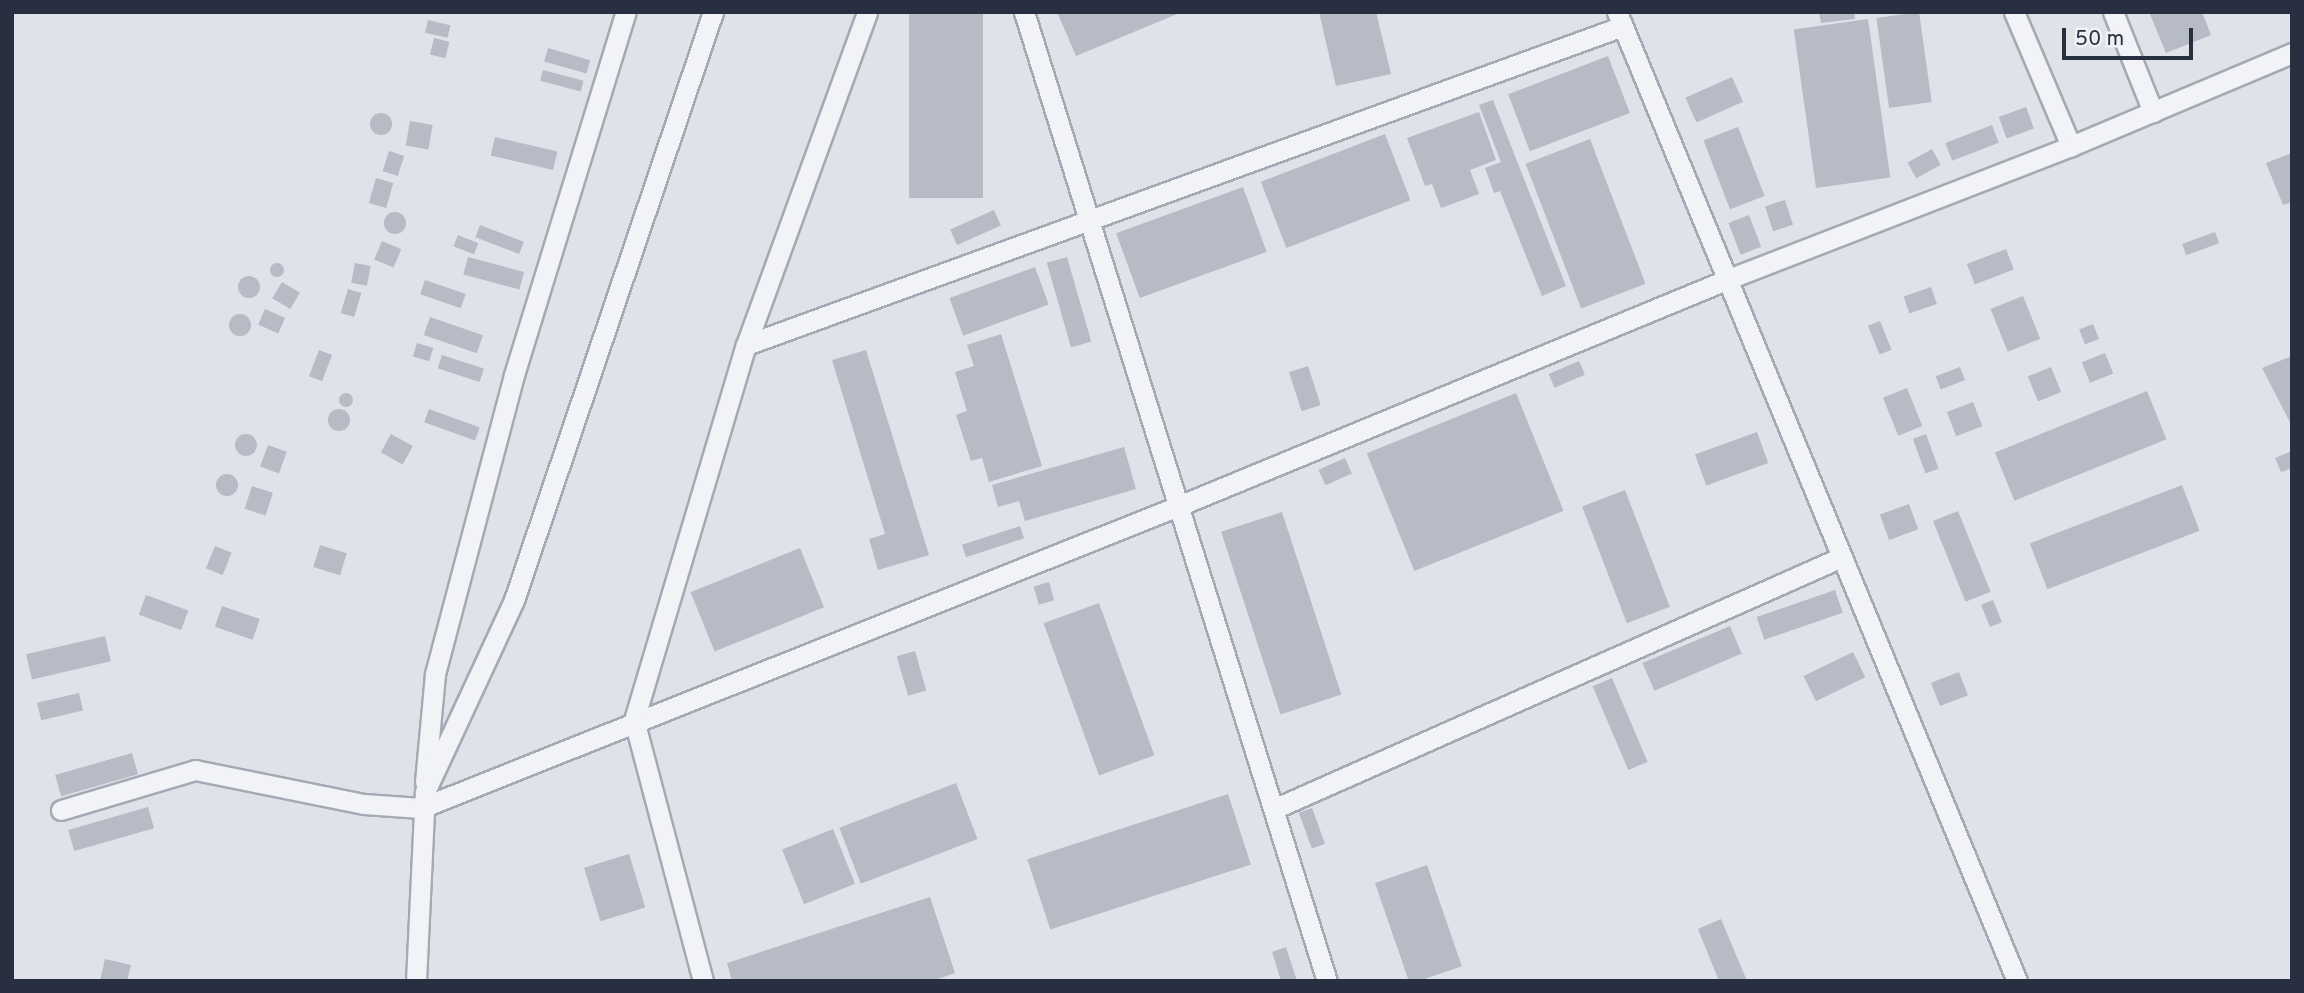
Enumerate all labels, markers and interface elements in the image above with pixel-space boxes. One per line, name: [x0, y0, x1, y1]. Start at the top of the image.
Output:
scale bar: [2066, 14, 2197, 58]
text: 50 m: [2075, 26, 2124, 53]

